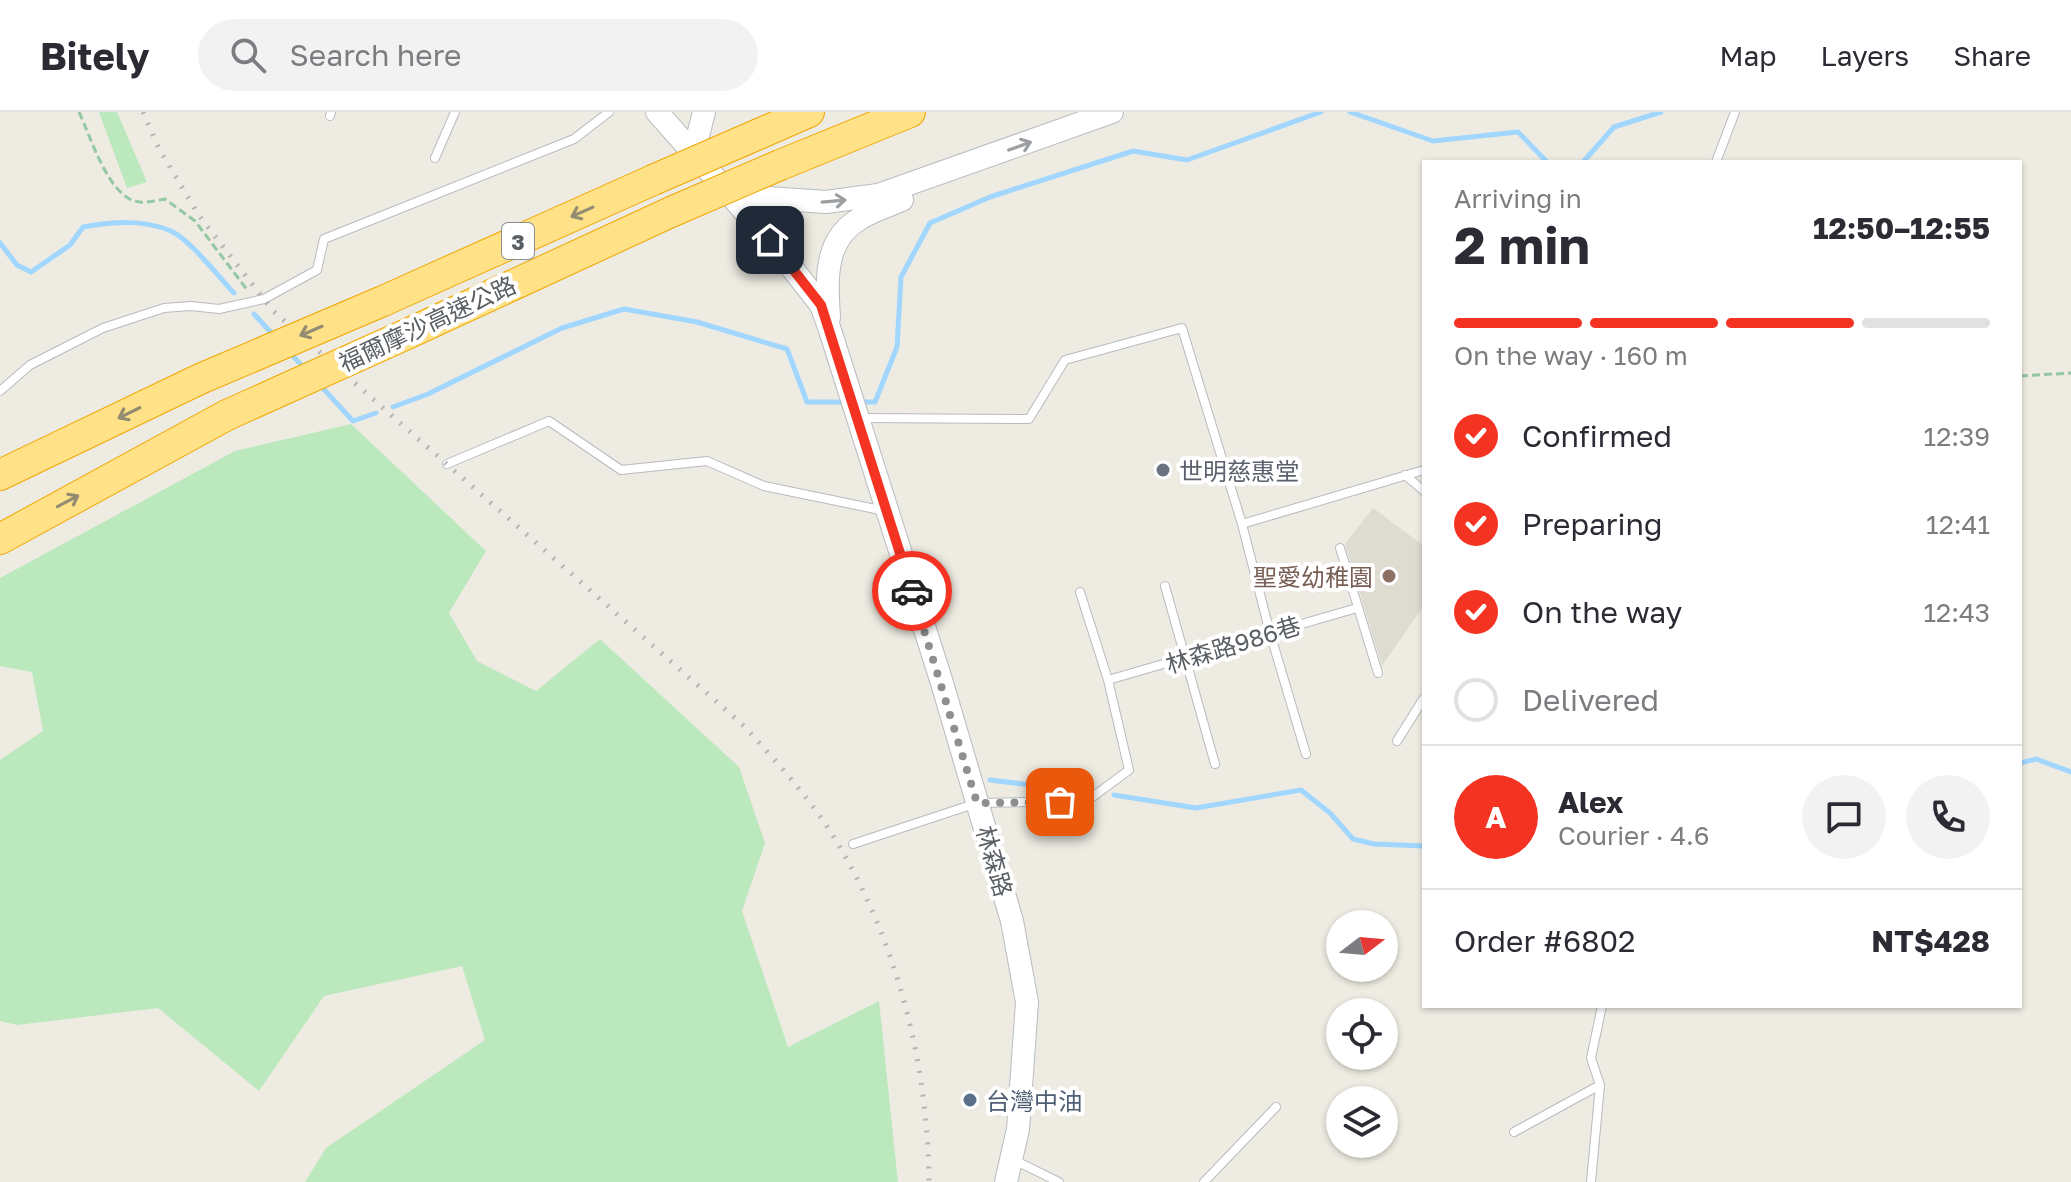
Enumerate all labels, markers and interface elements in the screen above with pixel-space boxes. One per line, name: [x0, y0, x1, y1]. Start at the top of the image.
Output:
search box: [198, 19, 758, 91]
text: Bitely: [40, 33, 150, 78]
icon: search: [226, 33, 270, 77]
text: Search here: [290, 37, 462, 73]
text: Map: [1719, 39, 1777, 72]
text: Layers: [1821, 39, 1909, 72]
text: Share: [1953, 39, 2031, 72]
one-way arrow: [1007, 137, 1032, 152]
text: Arriving in: [1454, 183, 1582, 214]
one-way arrow: [820, 193, 847, 208]
one-way arrow: [570, 206, 595, 221]
pin: [736, 206, 804, 274]
text: 12:50–12:55: [1813, 210, 1990, 246]
text: 2 min: [1454, 213, 1590, 275]
icon: home: [748, 218, 792, 262]
road number: 3: [502, 223, 534, 259]
street label: 福爾摩沙高速公路: [334, 269, 520, 377]
one-way arrow: [299, 325, 324, 340]
text: On the way · 160 m: [1454, 340, 1688, 371]
one-way arrow: [118, 406, 142, 421]
icon: check: [1454, 414, 1498, 458]
text: Confirmed: [1522, 418, 1672, 454]
text: 12:39: [1924, 421, 1990, 452]
place label: 世明慈惠堂: [1179, 456, 1299, 485]
marker: 世明慈惠堂: [1154, 461, 1172, 479]
one-way arrow: [56, 493, 79, 509]
icon: check: [1454, 502, 1498, 546]
text: Preparing: [1522, 506, 1663, 542]
text: 12:41: [1926, 509, 1990, 540]
courier: [872, 551, 952, 631]
place label: 聖愛幼稚園: [1253, 562, 1373, 591]
marker: 聖愛幼稚園: [1380, 567, 1398, 585]
icon: car: [890, 569, 934, 613]
icon: check: [1454, 590, 1498, 634]
text: On the way: [1522, 594, 1682, 630]
text: 12:43: [1923, 597, 1990, 628]
street label: 林森路986巷: [1162, 610, 1304, 678]
text: Delivered: [1522, 682, 1659, 718]
pin: [1026, 768, 1094, 836]
button: chat: [1802, 775, 1886, 859]
button: phone: [1906, 775, 1990, 859]
icon: bag: [1038, 780, 1082, 824]
text: Alex: [1558, 784, 1623, 820]
text: A: [1485, 799, 1507, 835]
text: Courier · 4.6: [1558, 820, 1710, 851]
street label: 林森路: [971, 822, 1019, 900]
north arrow: [1326, 910, 1398, 982]
map controls: [1326, 910, 1398, 1158]
text: Order #6802: [1454, 923, 1636, 959]
text: NT$428: [1871, 923, 1990, 959]
button: locate: [1326, 998, 1398, 1070]
place label: 台灣中油: [986, 1086, 1082, 1115]
button: layers: [1326, 1086, 1398, 1158]
marker: 台灣中油: [961, 1091, 979, 1109]

